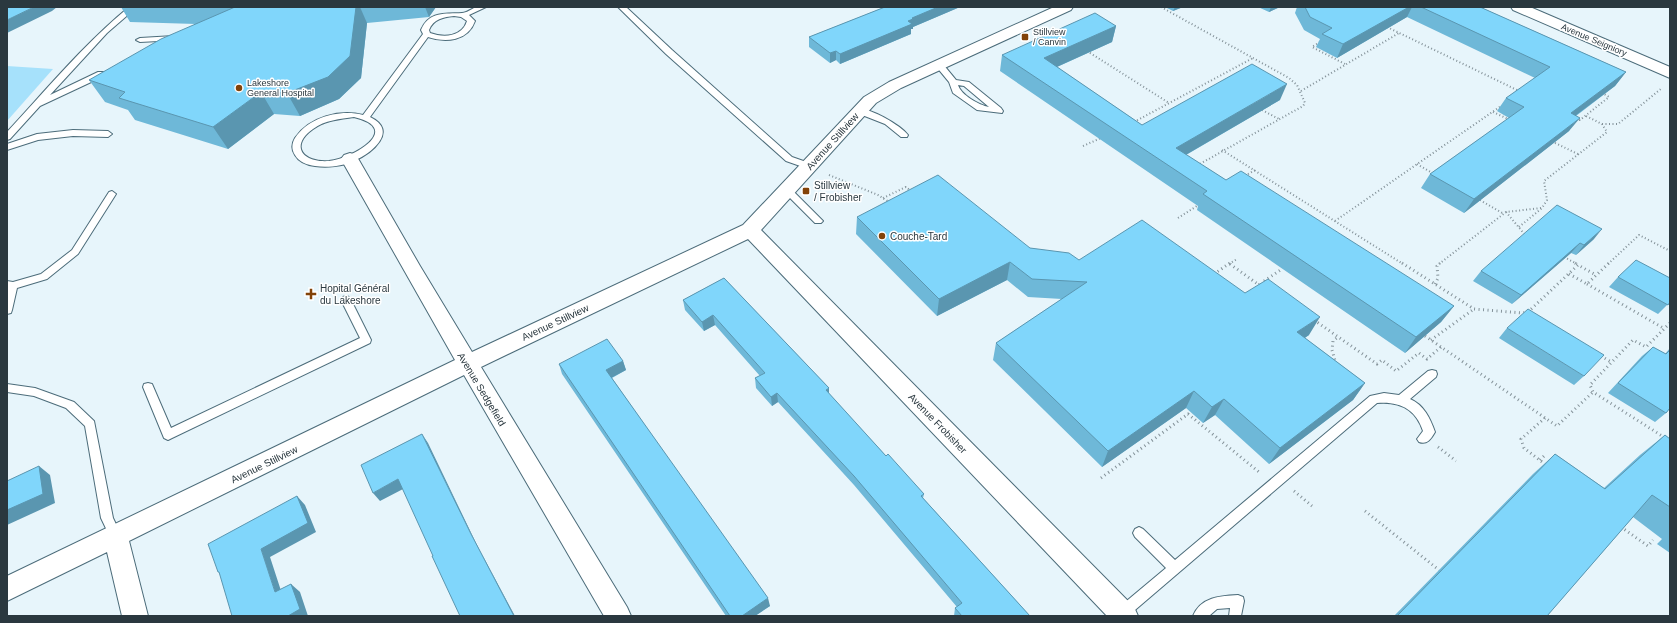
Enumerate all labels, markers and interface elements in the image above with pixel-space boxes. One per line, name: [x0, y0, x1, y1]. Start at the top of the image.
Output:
street label: Avenue Seigniory: [1560, 22, 1629, 59]
place label: Stillview / Canvin: [1033, 27, 1066, 47]
marker: Stillview / Canvin: [1020, 32, 1030, 42]
place label: Lakeshore General Hospital: [247, 78, 314, 98]
marker: Lakeshore General Hospital: [234, 83, 244, 93]
street label: Avenue Stillview: [804, 110, 861, 172]
place label: Stillview / Frobisher: [814, 180, 862, 203]
marker: Stillview / Frobisher: [801, 186, 811, 196]
marker: Couche-Tard: [877, 231, 887, 241]
place label: Couche-Tard: [890, 231, 947, 242]
place label: Hopital Général du Lakeshore: [320, 283, 389, 306]
marker: Hopital Général du Lakeshore: [305, 288, 317, 300]
street label: Avenue Stillview: [520, 302, 591, 343]
street label: Avenue Sedgefield: [455, 351, 508, 428]
street label: Avenue Frobisher: [906, 391, 969, 456]
street label: Avenue Stillview: [229, 443, 300, 485]

